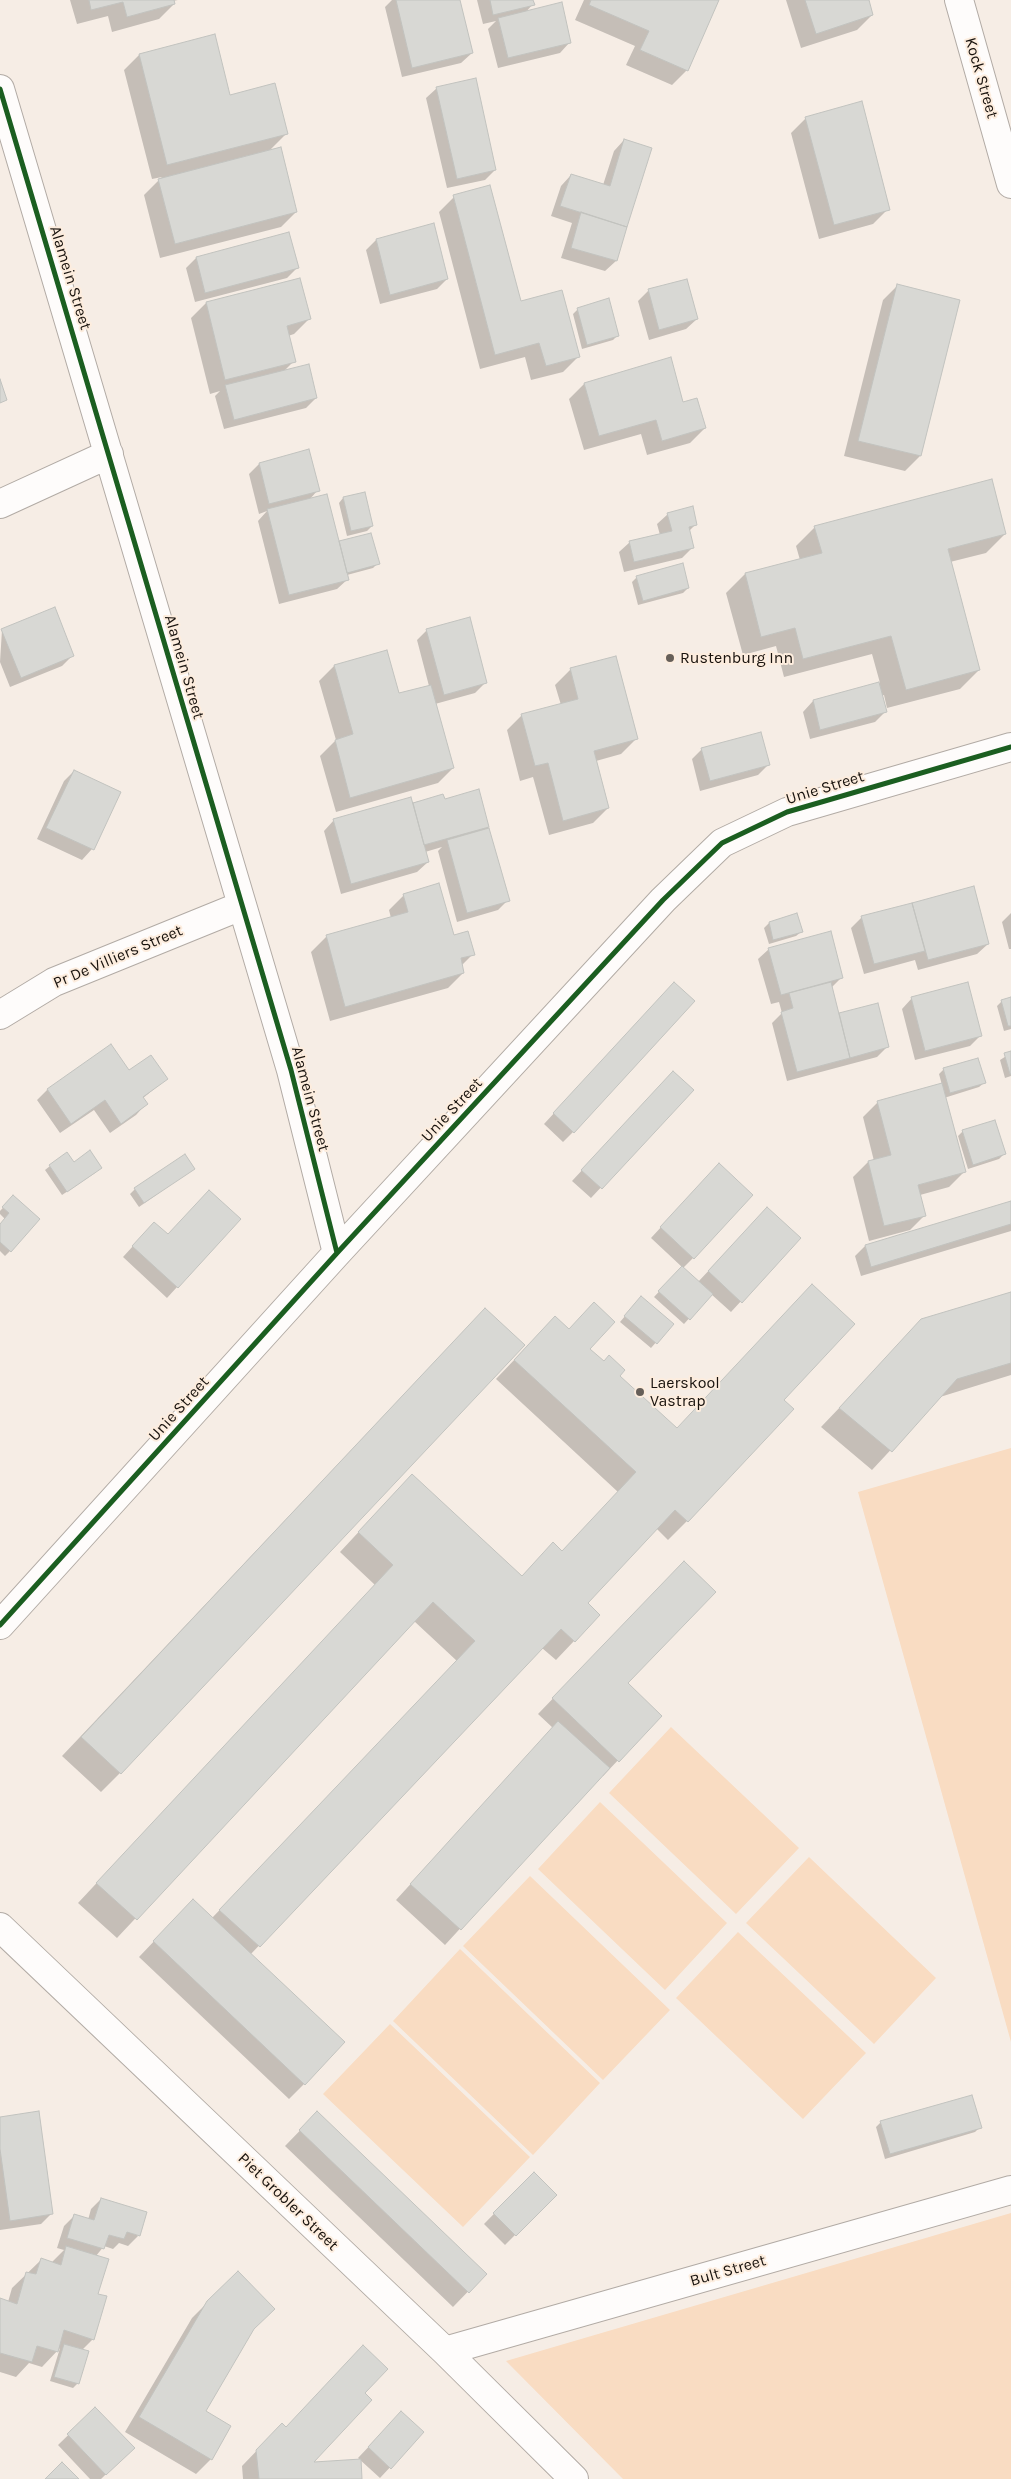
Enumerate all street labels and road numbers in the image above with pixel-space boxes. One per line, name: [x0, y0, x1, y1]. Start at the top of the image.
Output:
street label: Kock Street: [960, 35, 1002, 121]
street label: Alamein Street: [45, 224, 95, 332]
street label: Alamein Street: [160, 613, 208, 721]
street label: Unie Street: [784, 767, 866, 809]
street label: Pr De Villiers Street: [50, 921, 186, 993]
street label: Alamein Street: [287, 1044, 333, 1154]
street label: Unie Street: [417, 1074, 487, 1146]
street label: Unie Street: [145, 1373, 213, 1445]
street label: Piet Grobler Street: [234, 2149, 342, 2255]
street label: Bult Street: [688, 2251, 768, 2291]

